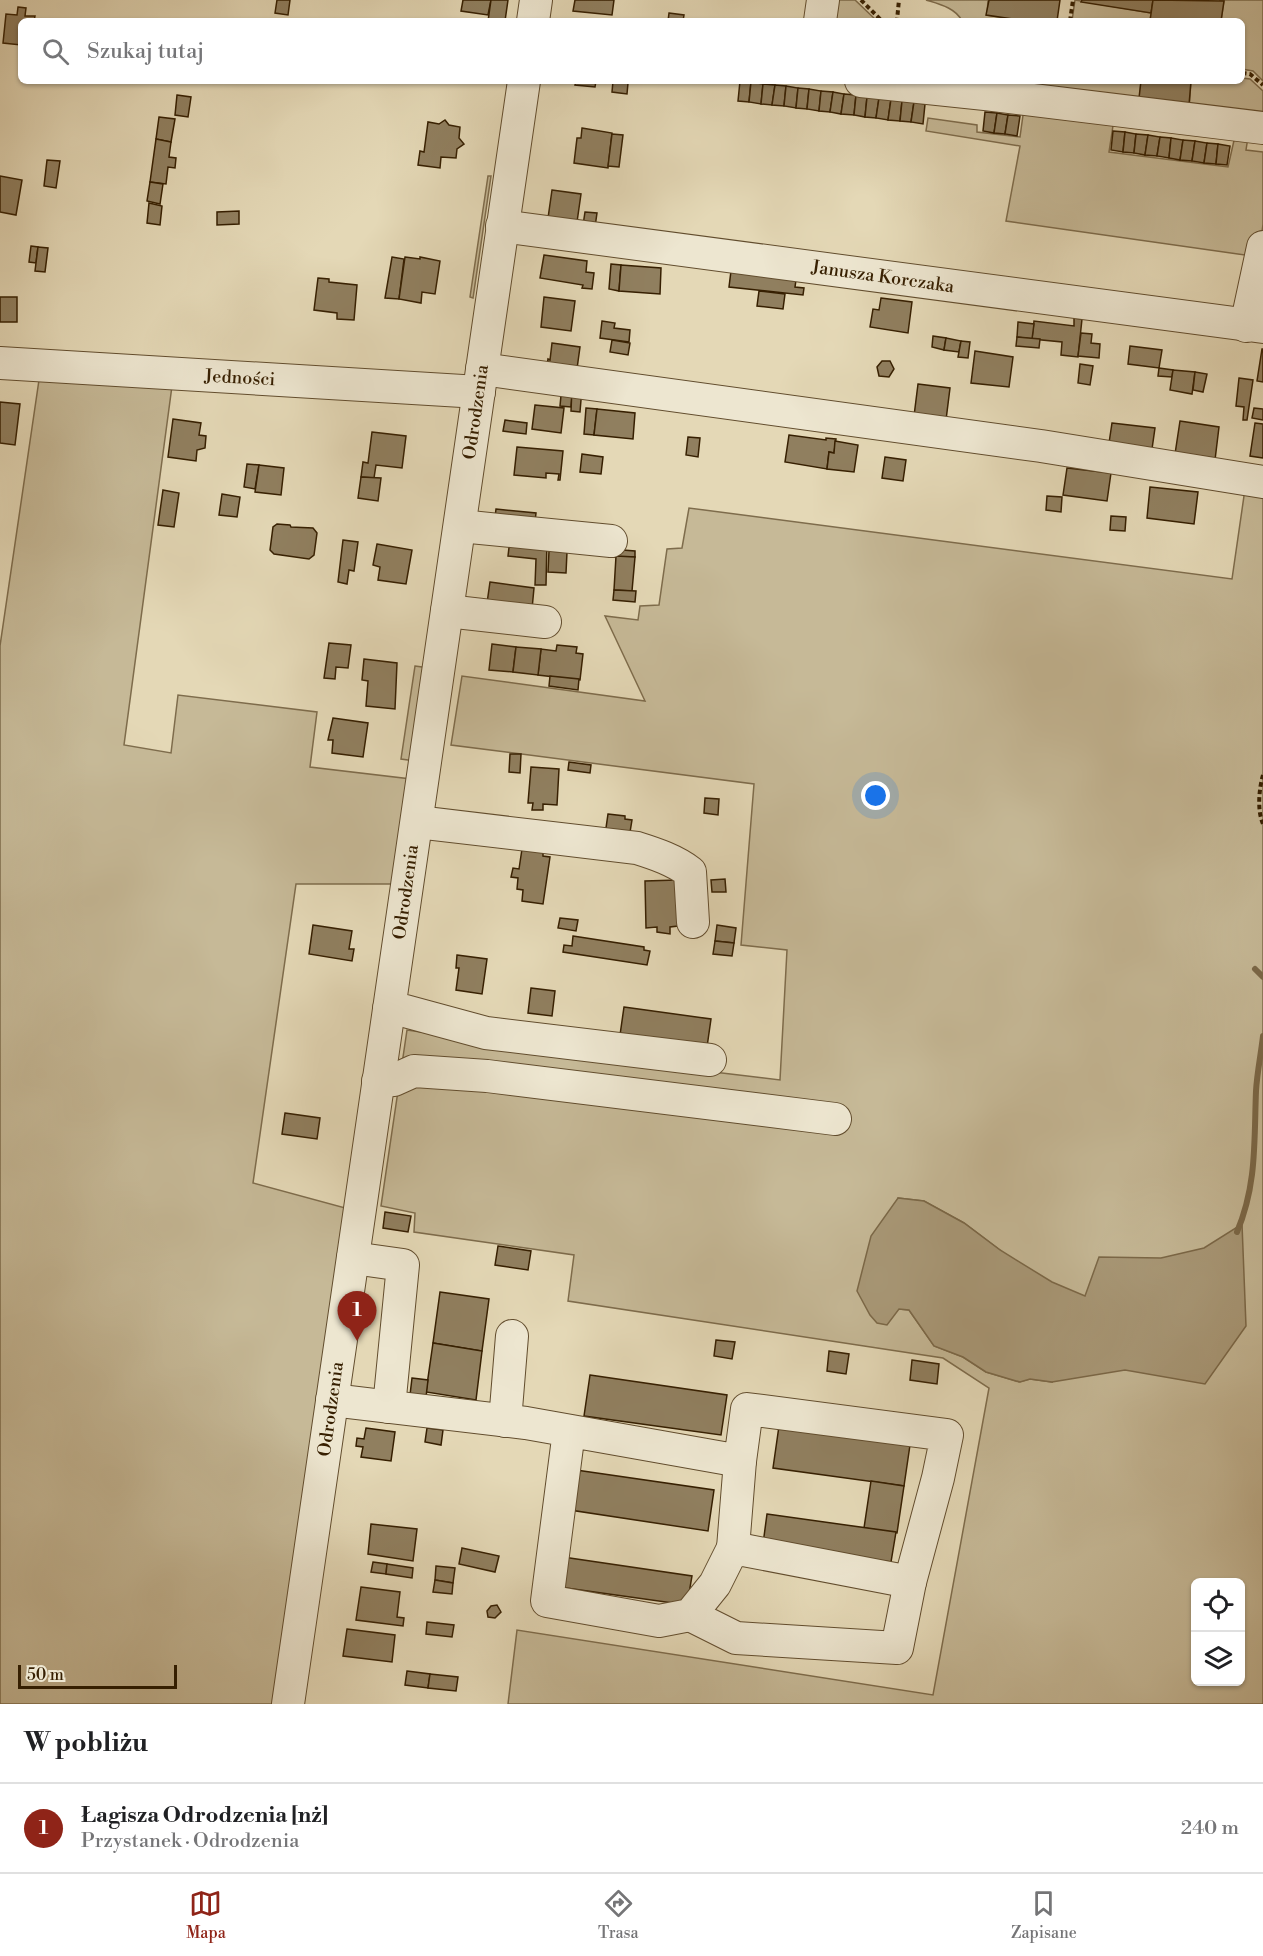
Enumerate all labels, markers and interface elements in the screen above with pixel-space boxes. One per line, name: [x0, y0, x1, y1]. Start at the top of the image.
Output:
search box: [18, 18, 1245, 84]
icon: search: [39, 35, 72, 68]
text: Szukaj tutaj: [87, 38, 204, 65]
street label: Janusza Korczaka: [809, 255, 957, 299]
street label: Odrodzenia: [458, 362, 494, 461]
street label: Jedności: [203, 365, 276, 391]
your location: [861, 781, 890, 810]
street label: Odrodzenia: [388, 842, 424, 941]
pin: 1: [338, 1292, 376, 1341]
street label: Odrodzenia: [313, 1359, 349, 1458]
map controls: [1191, 1578, 1245, 1686]
button: locate: [1191, 1578, 1245, 1632]
button: layers: [1191, 1632, 1245, 1686]
scale bar: [18, 1662, 177, 1690]
text: 50 m: [27, 1665, 64, 1685]
text: W pobliżu: [24, 1727, 148, 1759]
text: Łagisza Odrodzenia [nż]: [81, 1802, 329, 1829]
text: 1: [39, 1816, 48, 1841]
text: 240 m: [1181, 1816, 1239, 1841]
text: Przystanek · Odrodzenia: [81, 1829, 299, 1854]
tab: Mapa: [186, 1887, 226, 1943]
tab: Trasa: [598, 1887, 639, 1943]
tab: Zapisane: [1011, 1887, 1077, 1943]

